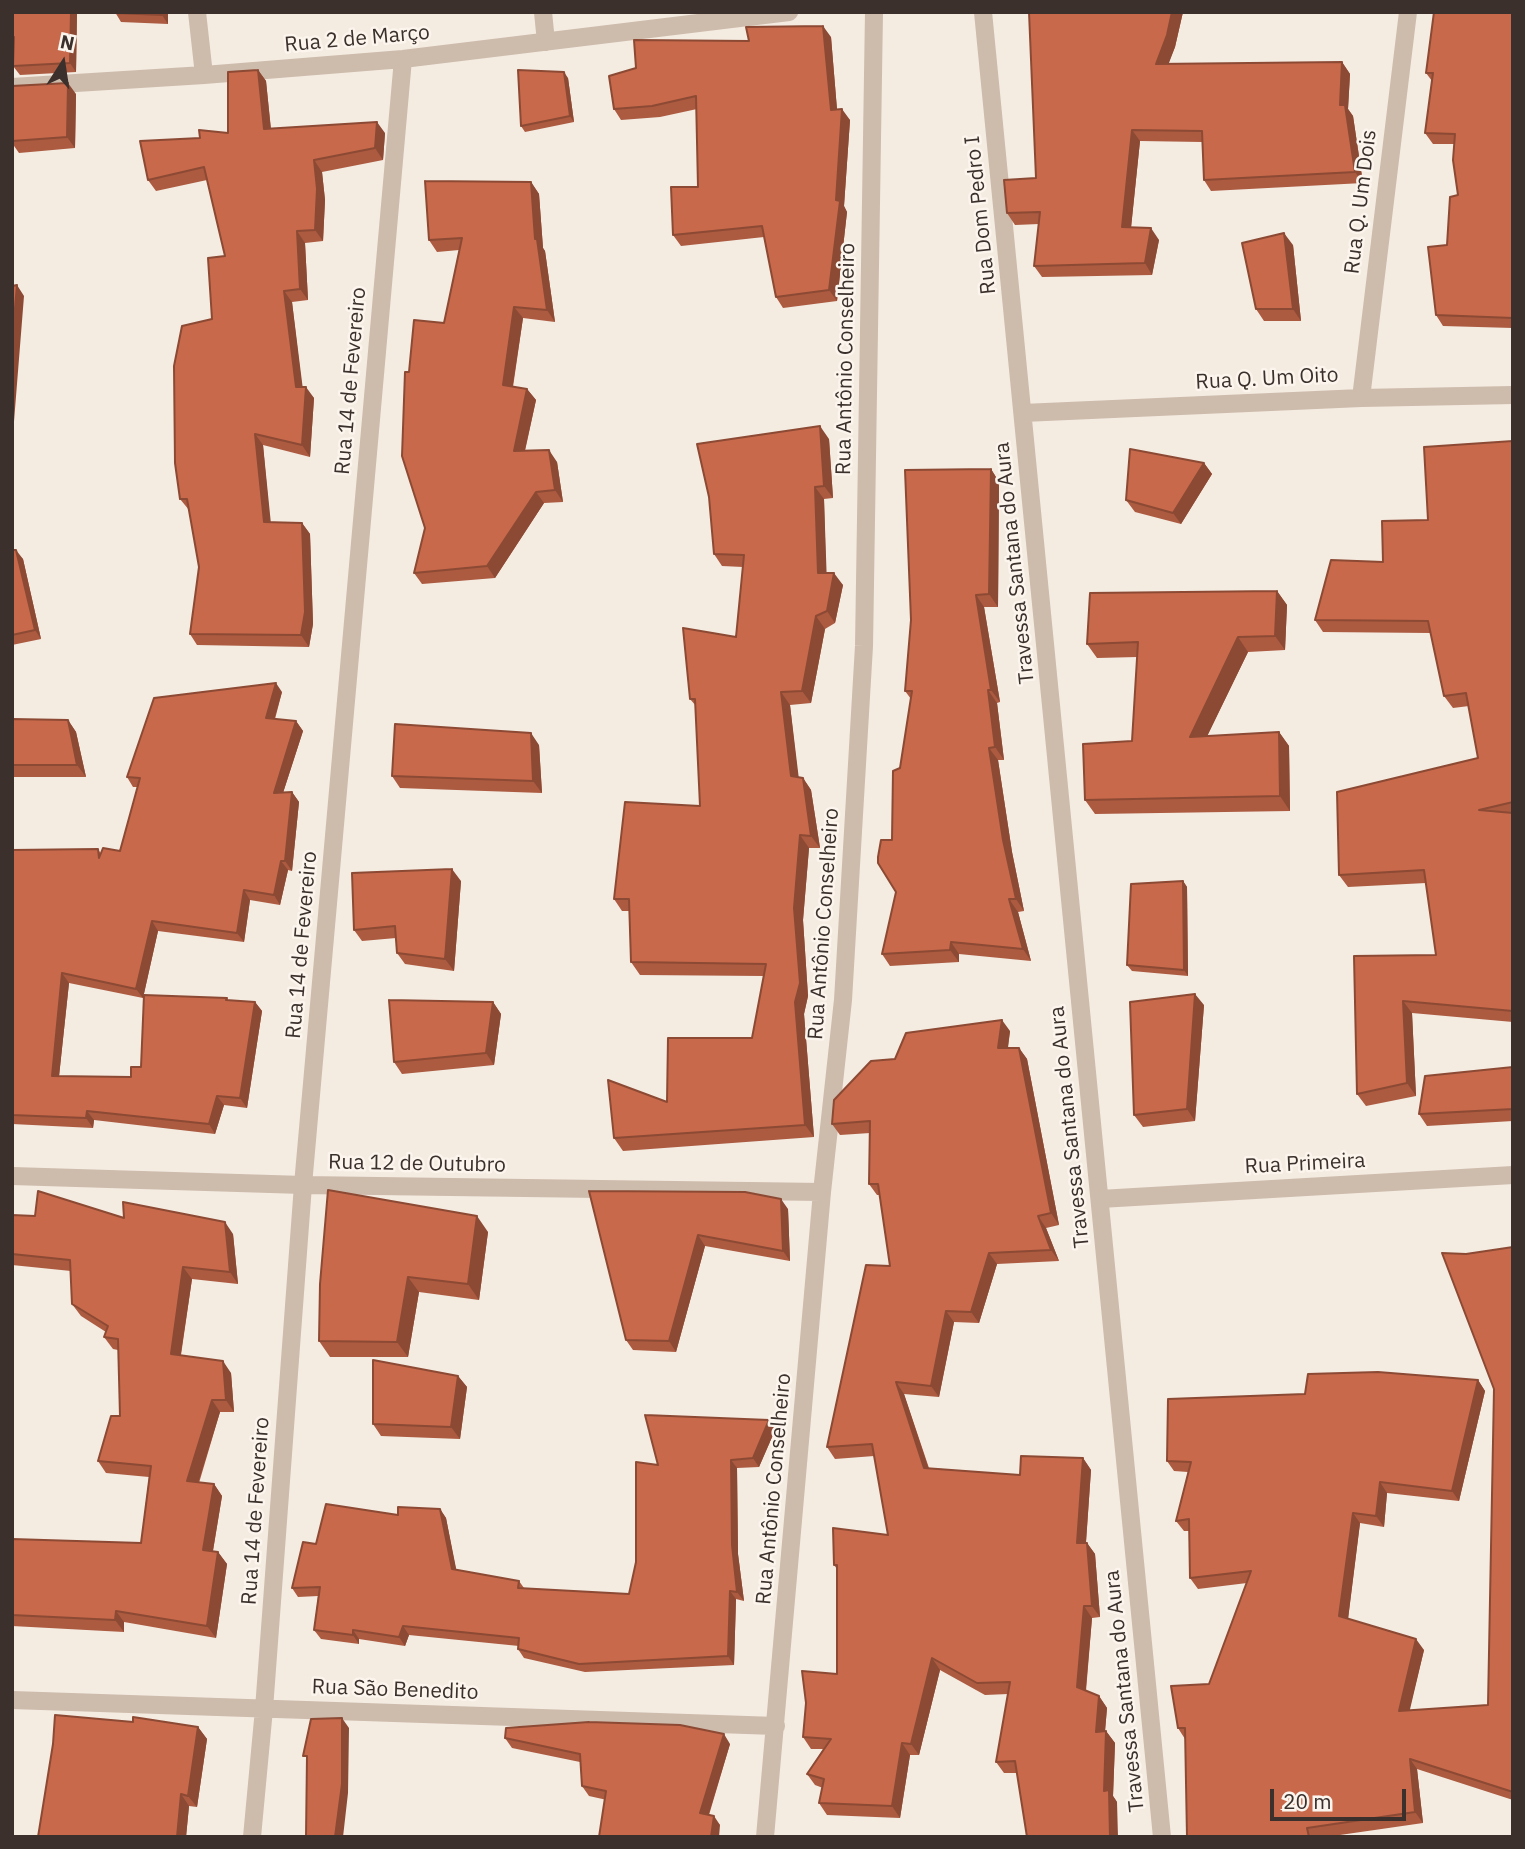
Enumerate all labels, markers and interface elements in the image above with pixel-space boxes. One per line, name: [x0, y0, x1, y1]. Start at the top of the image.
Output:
street label: Rua 2 de Março: [283, 20, 431, 58]
north arrow: [28, 28, 98, 98]
text: N: [58, 29, 77, 56]
street label: Rua Q. Um Dois: [1340, 128, 1382, 276]
street label: Rua Dom Pedro I: [960, 134, 1002, 296]
street label: Rua Antônio Conselheiro: [831, 243, 861, 475]
street label: Rua 14 de Fevereiro: [330, 286, 372, 476]
street label: Rua Q. Um Oito: [1195, 363, 1339, 395]
street label: Travessa Santana do Aura: [990, 441, 1040, 685]
street label: Rua Antônio Conselheiro: [803, 807, 845, 1041]
street label: Rua 14 de Fevereiro: [281, 850, 323, 1040]
street label: Travessa Santana do Aura: [1045, 1005, 1095, 1249]
street label: Rua Primeira: [1244, 1148, 1366, 1180]
street label: Rua 12 de Outubro: [328, 1150, 506, 1178]
street label: Rua Antônio Conselheiro: [751, 1372, 797, 1606]
street label: Rua 14 de Fevereiro: [237, 1416, 275, 1606]
street label: Travessa Santana do Aura: [1100, 1569, 1150, 1813]
street label: Rua São Benedito: [311, 1674, 479, 1706]
scale bar: [1273, 1776, 1410, 1820]
text: 20 m: [1283, 1787, 1332, 1815]

